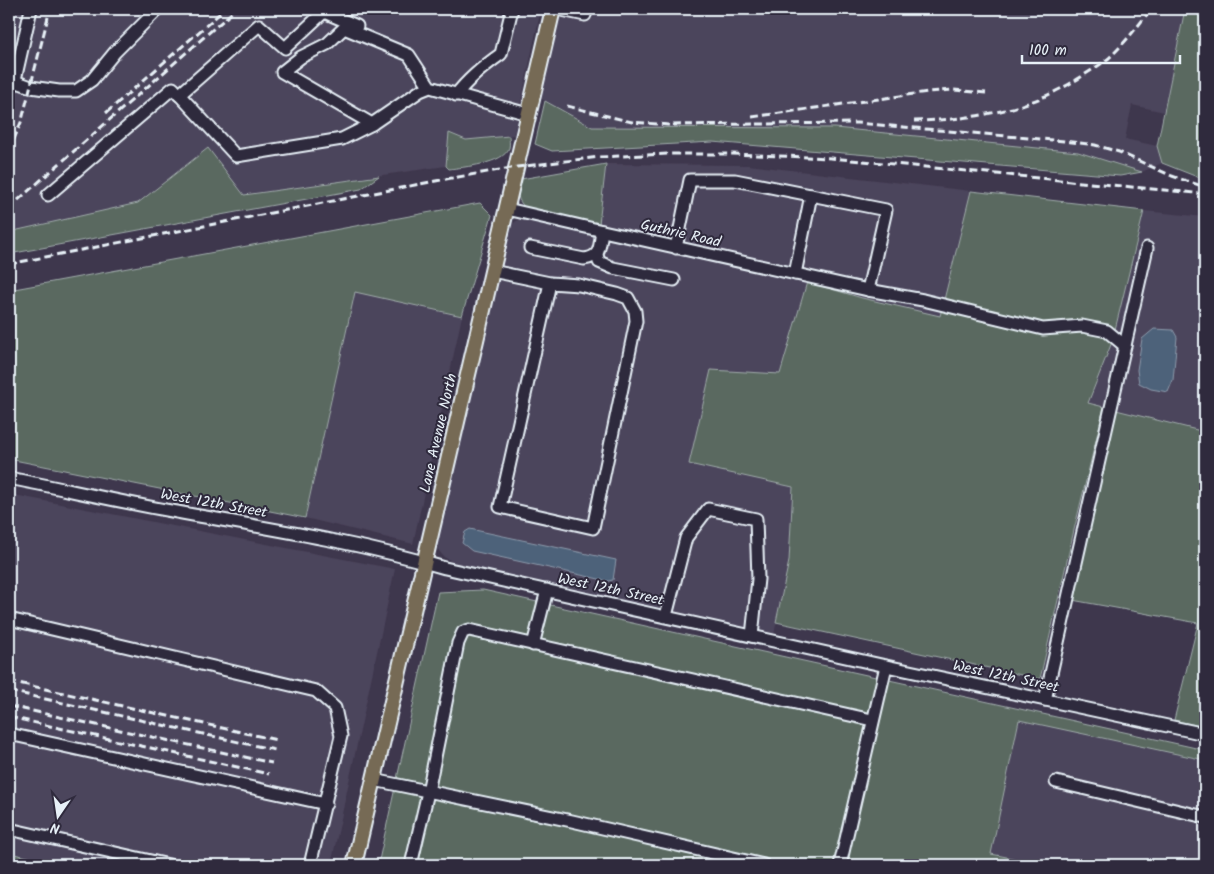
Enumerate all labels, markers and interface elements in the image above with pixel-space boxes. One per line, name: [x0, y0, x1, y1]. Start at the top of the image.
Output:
scale bar: [1022, 32, 1179, 64]
text: 100 m: [1029, 39, 1067, 63]
street label: Guthrie Road: [638, 213, 724, 255]
street label: Lane Avenue North: [414, 371, 464, 495]
street label: West 12th Street: [159, 483, 269, 525]
street label: West 12th Street: [555, 567, 666, 613]
street label: West 12th Street: [950, 654, 1061, 700]
north arrow: [32, 792, 82, 842]
text: N: [48, 816, 62, 839]

